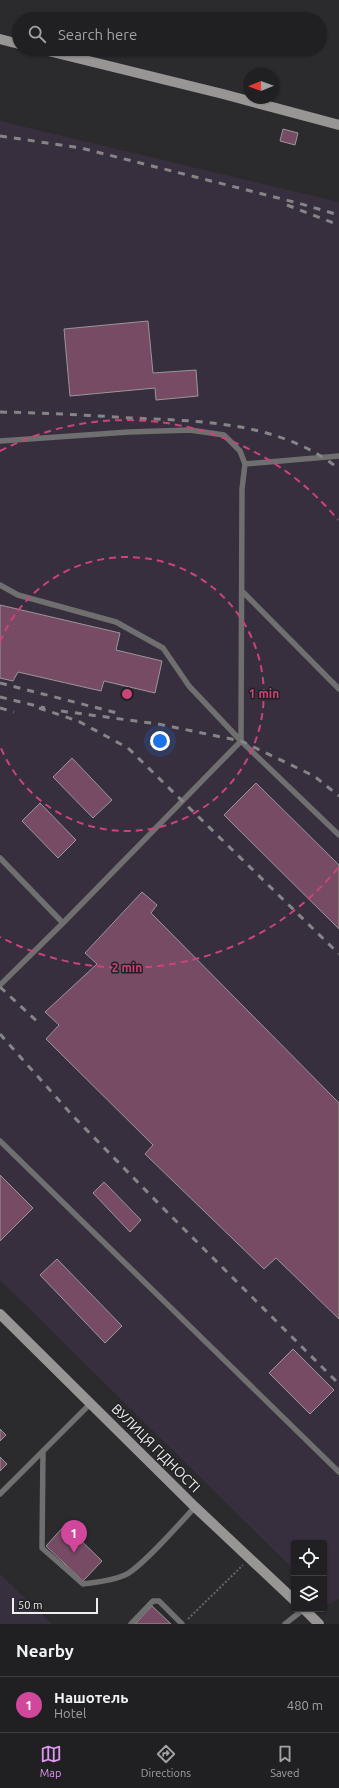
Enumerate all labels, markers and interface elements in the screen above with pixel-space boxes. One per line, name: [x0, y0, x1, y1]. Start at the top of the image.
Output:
search box: [12, 12, 327, 56]
icon: search: [26, 23, 48, 45]
text: Search here: [58, 26, 137, 43]
north arrow: [243, 68, 279, 104]
centre of rings: [120, 687, 134, 701]
text: 1 min: [249, 687, 279, 700]
your location: [150, 731, 170, 751]
text: 2 min: [112, 961, 142, 974]
street label: ВУЛИЦЯ ГІДНОСТІ: [108, 1400, 204, 1496]
pin: 1: [61, 1520, 87, 1553]
map controls: [291, 1540, 327, 1612]
button: locate: [291, 1540, 327, 1576]
button: layers: [291, 1576, 327, 1612]
scale bar: [12, 1596, 98, 1615]
text: 50 m: [18, 1599, 42, 1611]
text: Nearby: [16, 1641, 74, 1660]
text: Нашотель: [54, 1689, 129, 1706]
text: 1: [25, 1698, 33, 1712]
text: 480 m: [287, 1698, 323, 1712]
text: Hotel: [54, 1706, 86, 1720]
tab: Map: [40, 1743, 62, 1779]
tab: Directions: [141, 1743, 191, 1779]
tab: Saved: [270, 1743, 299, 1779]

